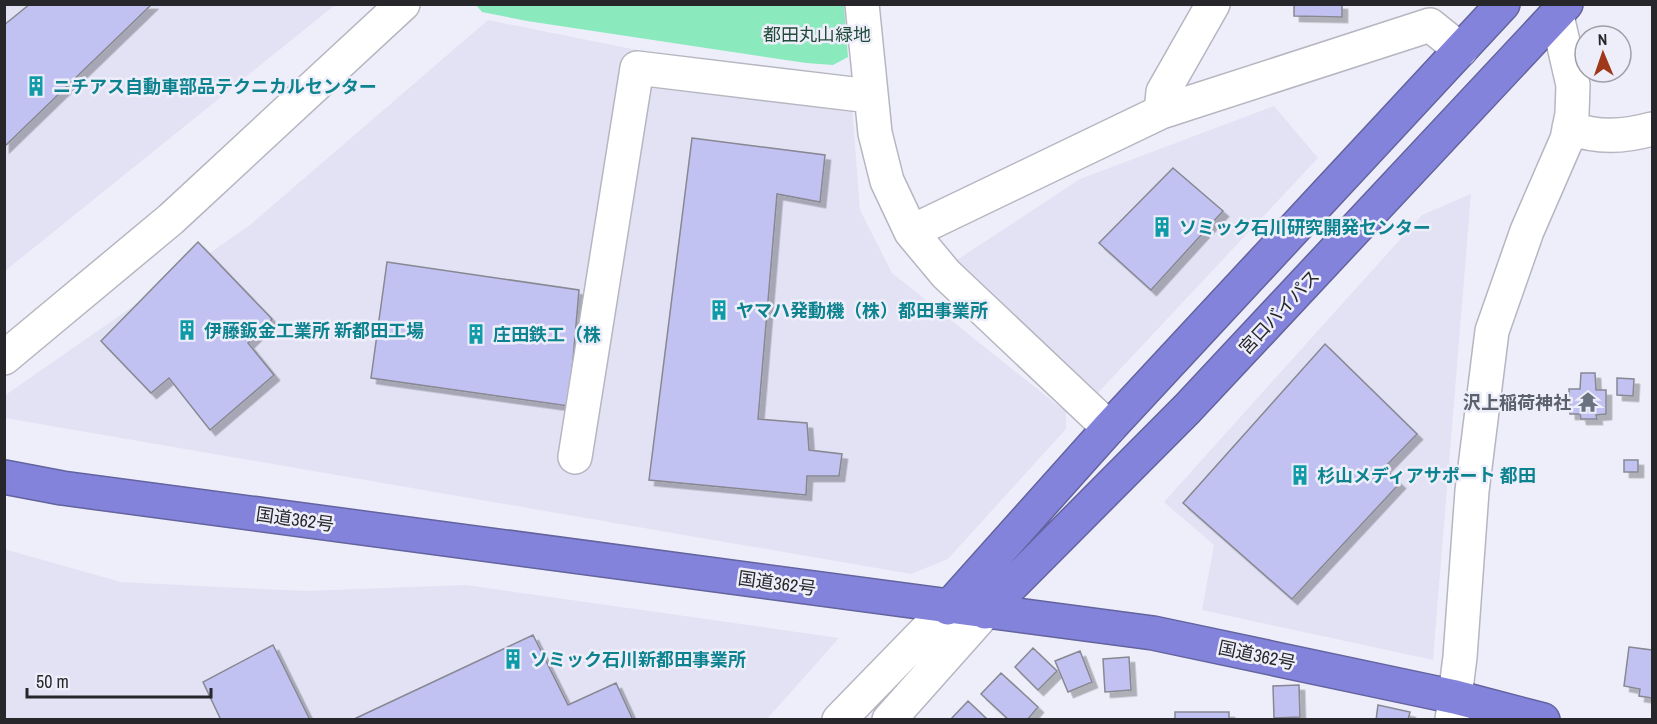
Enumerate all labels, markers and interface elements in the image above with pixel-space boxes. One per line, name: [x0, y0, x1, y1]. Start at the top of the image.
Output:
park label: 都田丸山緑地: [763, 22, 871, 47]
north arrow: [1573, 24, 1633, 84]
text: N: [1597, 28, 1608, 50]
building icon: ニチアス自動車部品テクニカルセンター: [24, 74, 48, 98]
place label: ニチアス自動車部品テクニカルセンター: [53, 74, 377, 99]
building icon: ソミック石川研究開発センター: [1150, 215, 1174, 239]
place label: ソミック石川研究開発センター: [1179, 215, 1431, 240]
street label: 宮口バイパス: [1233, 264, 1325, 360]
building icon: ヤマハ発動機（株）都田事業所: [707, 298, 731, 322]
place label: ヤマハ発動機（株）都田事業所: [736, 298, 988, 323]
building icon: 伊藤鈑金工業所 新都田工場: [175, 318, 199, 342]
place label: 伊藤鈑金工業所 新都田工場: [204, 318, 424, 343]
building icon: 庄田鉄工（株: [464, 322, 488, 346]
place label: 庄田鉄工（株: [493, 322, 601, 347]
place label: 沢上稲荷神社: [1463, 390, 1571, 415]
temple icon: 沢上稲荷神社: [1576, 390, 1600, 414]
building icon: 杉山メディアサポート 都田: [1288, 463, 1312, 487]
place label: 杉山メディアサポート 都田: [1317, 463, 1536, 488]
street label: 国道362号: [254, 501, 336, 537]
street label: 国道362号: [736, 565, 818, 601]
street label: 国道362号: [1216, 635, 1298, 675]
building icon: ソミック石川新都田事業所: [501, 647, 525, 671]
place label: ソミック石川新都田事業所: [530, 647, 746, 672]
scale bar: [27, 661, 212, 699]
text: 50 m: [36, 669, 69, 694]

